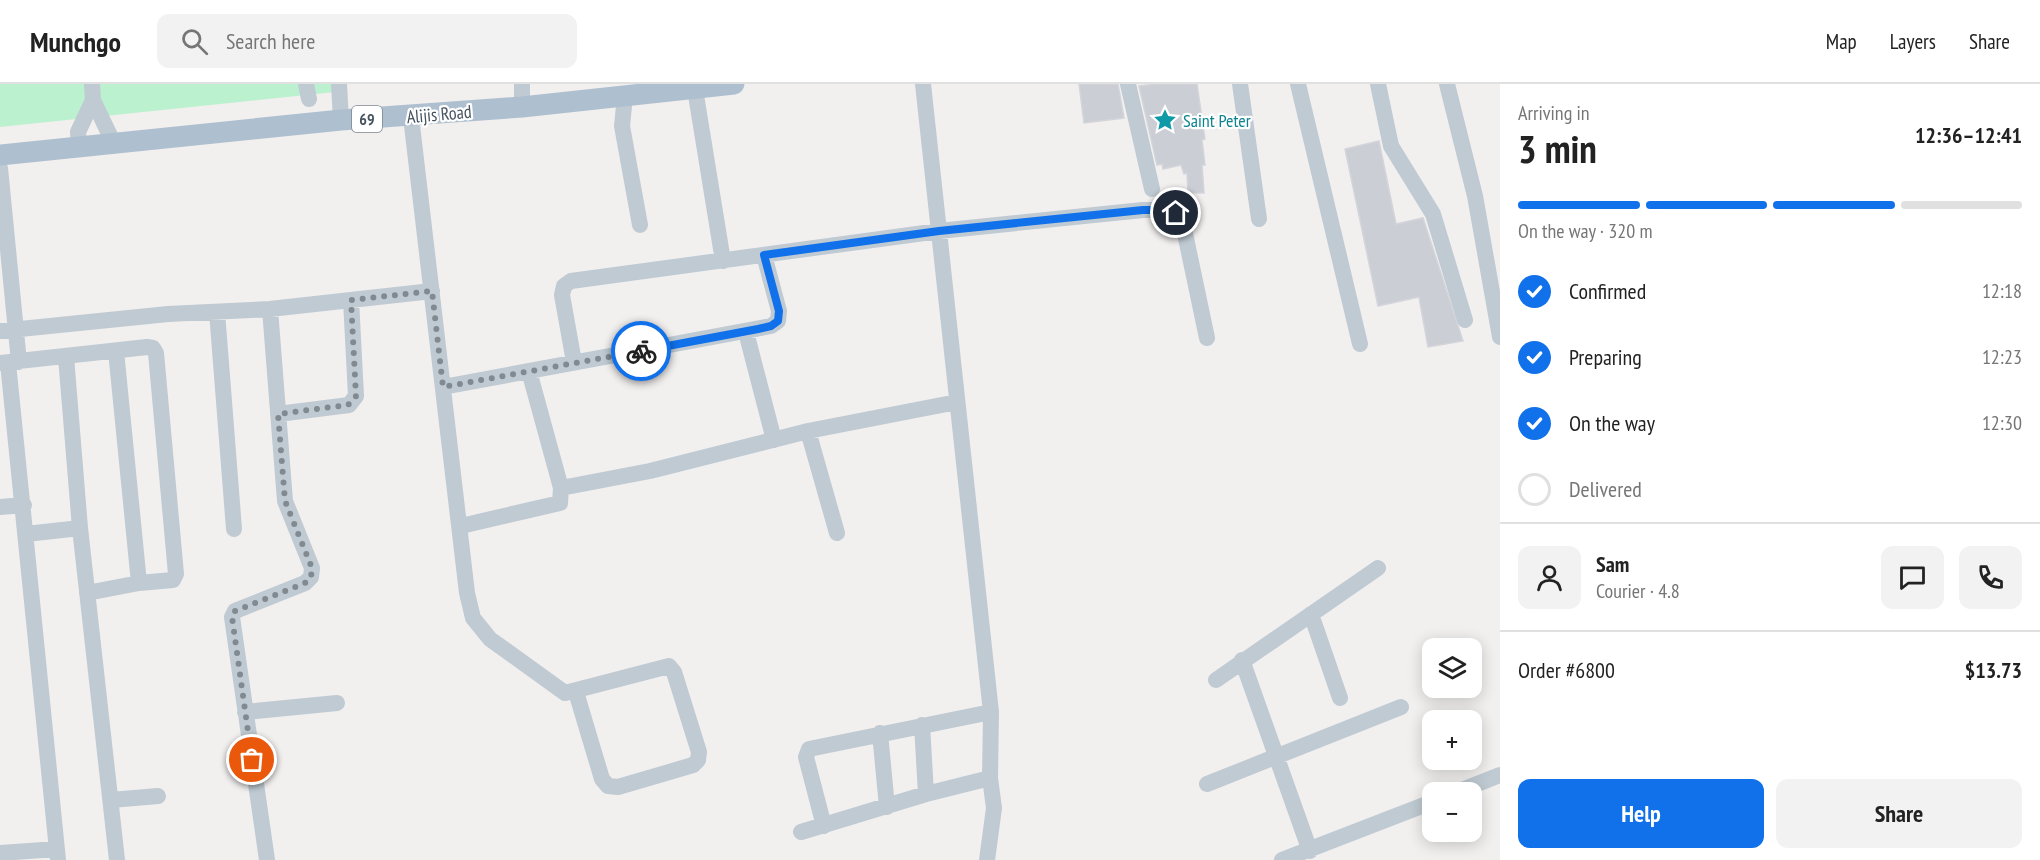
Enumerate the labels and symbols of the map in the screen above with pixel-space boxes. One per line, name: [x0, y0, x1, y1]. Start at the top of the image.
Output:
street label: Alijis Road: [406, 100, 472, 128]
road number: 69: [352, 106, 382, 132]
place icon: Saint Peter: [1152, 107, 1178, 133]
place label: Saint Peter: [1183, 109, 1251, 132]
pin: [1150, 187, 1201, 238]
courier: [611, 321, 671, 381]
pin: [226, 734, 277, 785]

